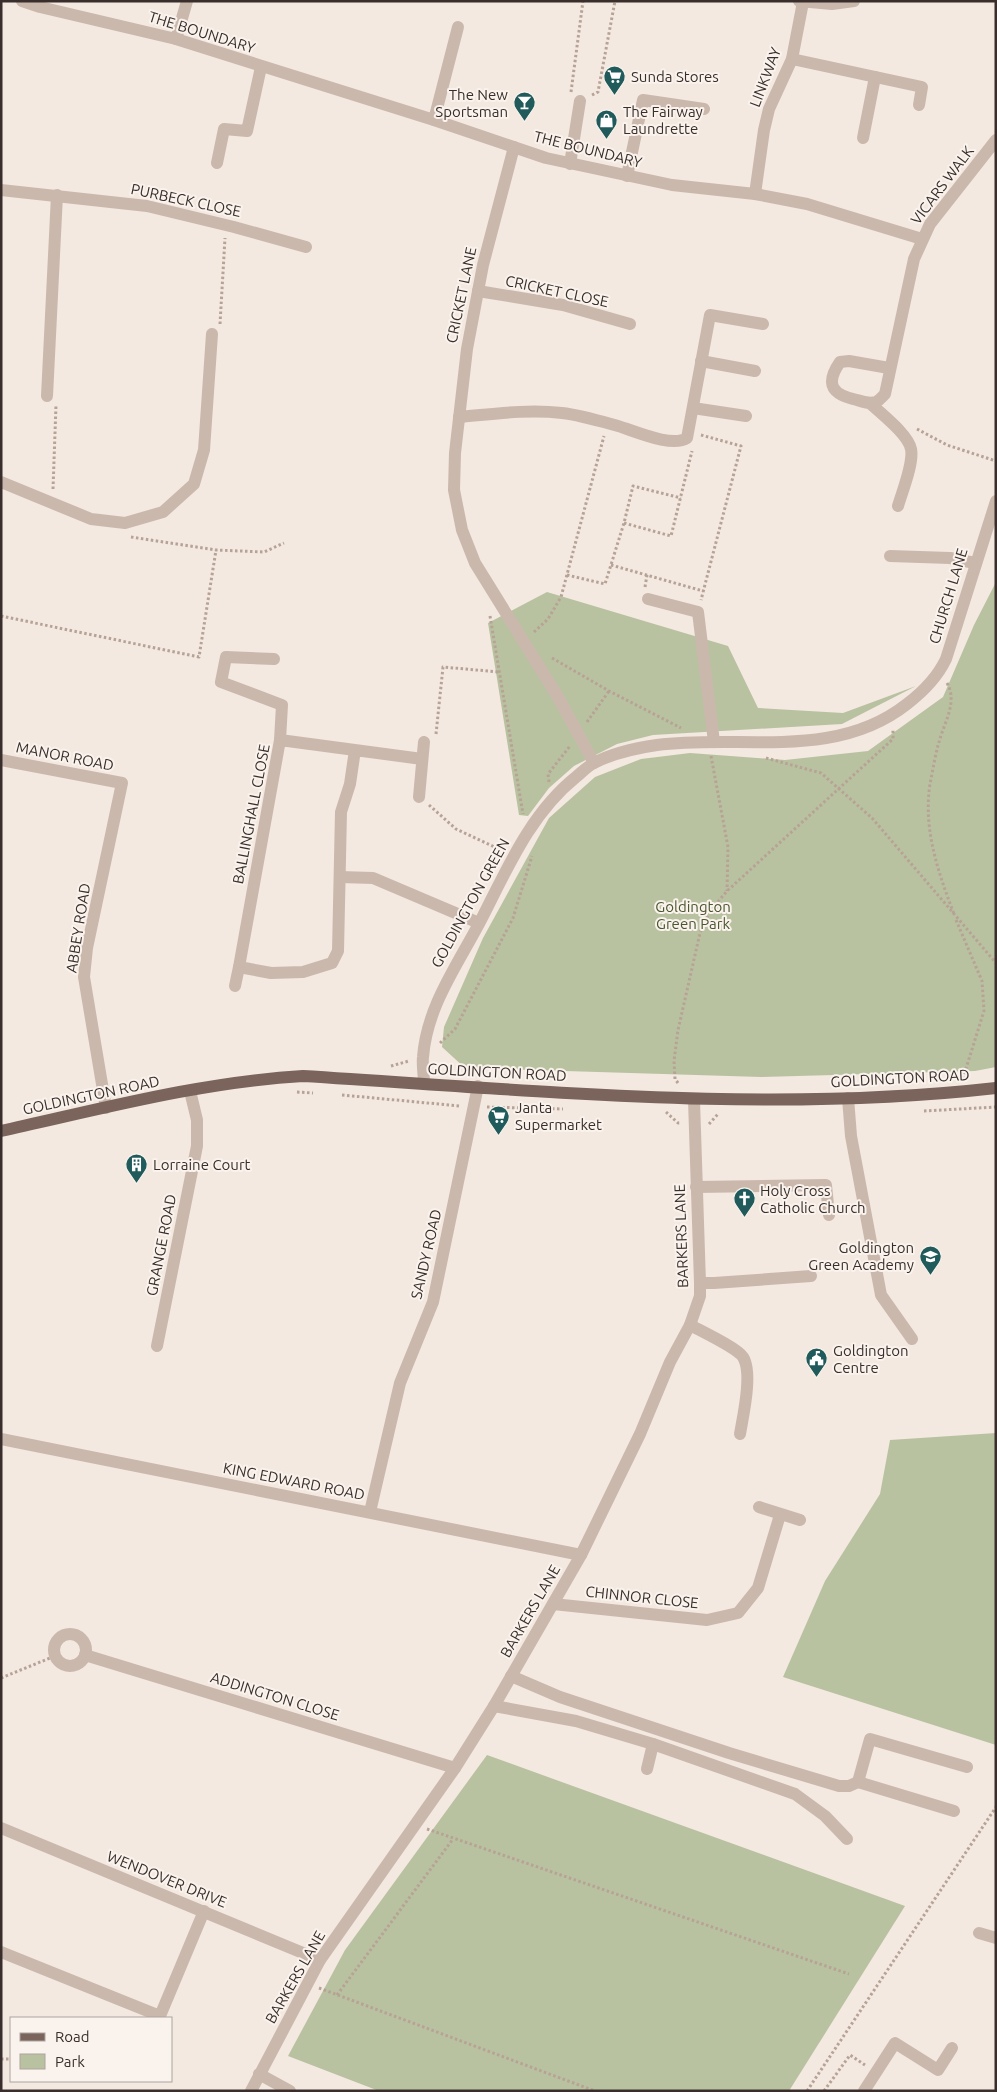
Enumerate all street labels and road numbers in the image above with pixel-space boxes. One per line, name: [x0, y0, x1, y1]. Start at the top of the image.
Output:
street label: THE BOUNDARY: [147, 8, 258, 56]
street label: LINKWAY: [746, 44, 784, 109]
street label: THE BOUNDARY: [532, 127, 644, 171]
street label: VICARS WALK: [907, 143, 977, 227]
street label: PURBECK CLOSE: [129, 180, 243, 220]
street label: CRICKET LANE: [443, 245, 479, 345]
street label: CRICKET CLOSE: [504, 272, 610, 310]
street label: CHURCH LANE: [925, 546, 971, 646]
street label: MANOR ROAD: [15, 738, 115, 774]
street label: BALLINGHALL CLOSE: [229, 743, 273, 885]
street label: GOLDINGTON GREEN: [427, 835, 513, 971]
street label: ABBEY ROAD: [63, 882, 93, 974]
street label: GOLDINGTON ROAD: [427, 1060, 567, 1084]
street label: GOLDINGTON ROAD: [830, 1066, 970, 1090]
street label: GOLDINGTON ROAD: [21, 1072, 161, 1118]
street label: BARKERS LANE: [671, 1184, 691, 1288]
street label: GRANGE ROAD: [143, 1193, 179, 1297]
street label: SANDY ROAD: [407, 1207, 445, 1301]
street label: KING EDWARD ROAD: [222, 1459, 366, 1503]
street label: BARKERS LANE: [497, 1562, 563, 1660]
street label: CHINNOR CLOSE: [585, 1583, 699, 1611]
street label: ADDINGTON CLOSE: [209, 1668, 341, 1724]
street label: WENDOVER DRIVE: [105, 1847, 229, 1911]
street label: BARKERS LANE: [262, 1928, 328, 2026]

